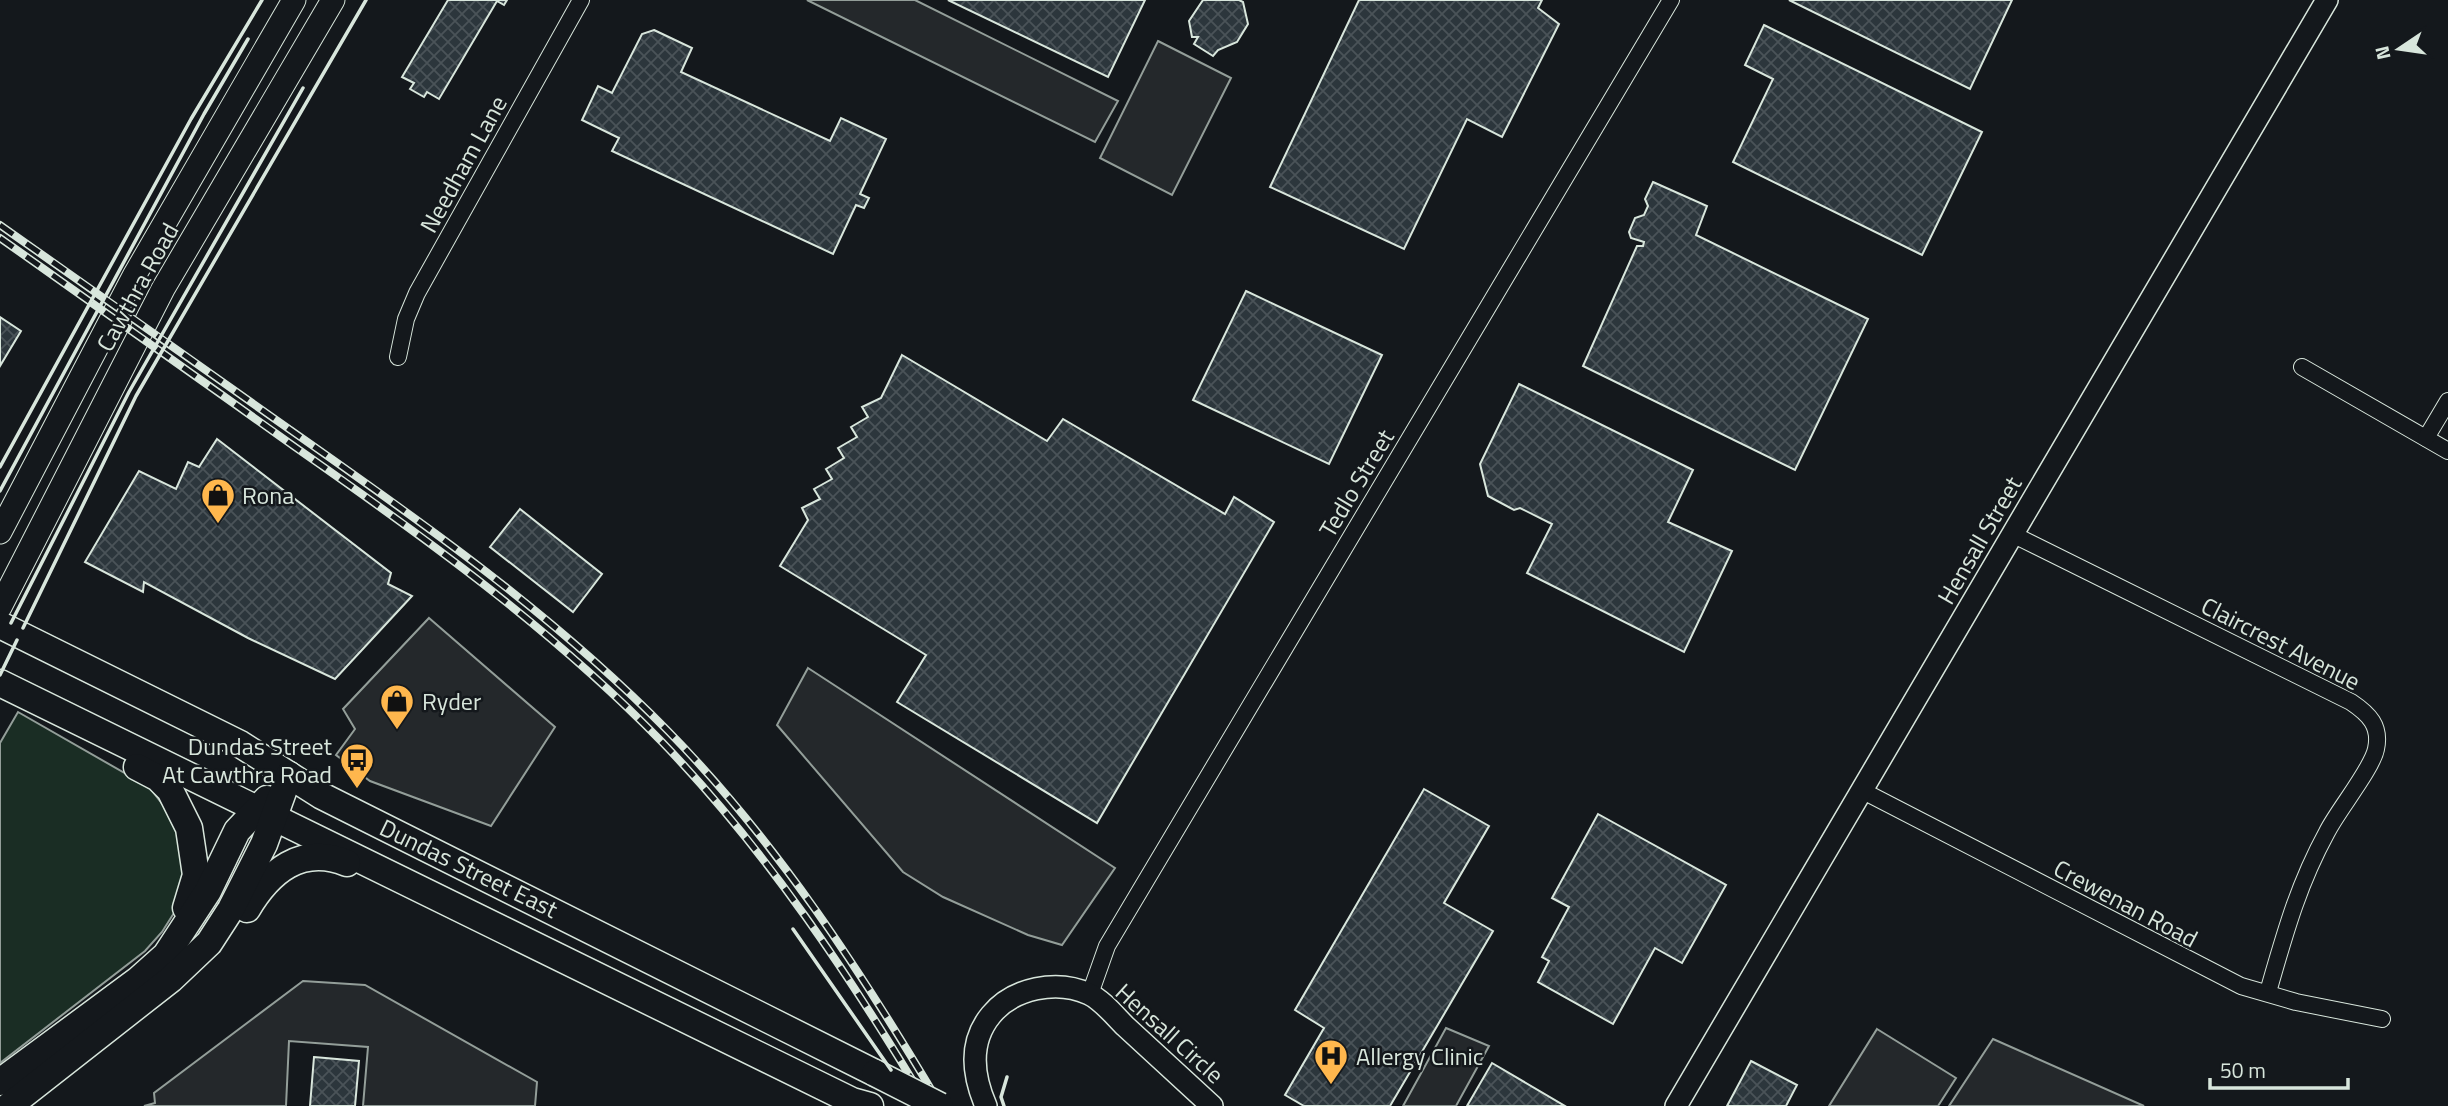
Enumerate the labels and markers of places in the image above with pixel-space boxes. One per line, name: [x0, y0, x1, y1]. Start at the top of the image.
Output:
shop icon: Rona: [199, 476, 237, 525]
place label: Rona: [242, 477, 294, 513]
shop icon: Ryder: [378, 682, 416, 731]
place label: Ryder: [422, 683, 481, 719]
place label: Dundas Street At Cawthra Road: [162, 728, 333, 792]
bus stop icon: Dundas Street At Cawthra Road: [338, 741, 376, 790]
hospital icon: Allergy Clinic: [1312, 1037, 1350, 1086]
place label: Allergy Clinic: [1356, 1038, 1483, 1074]

